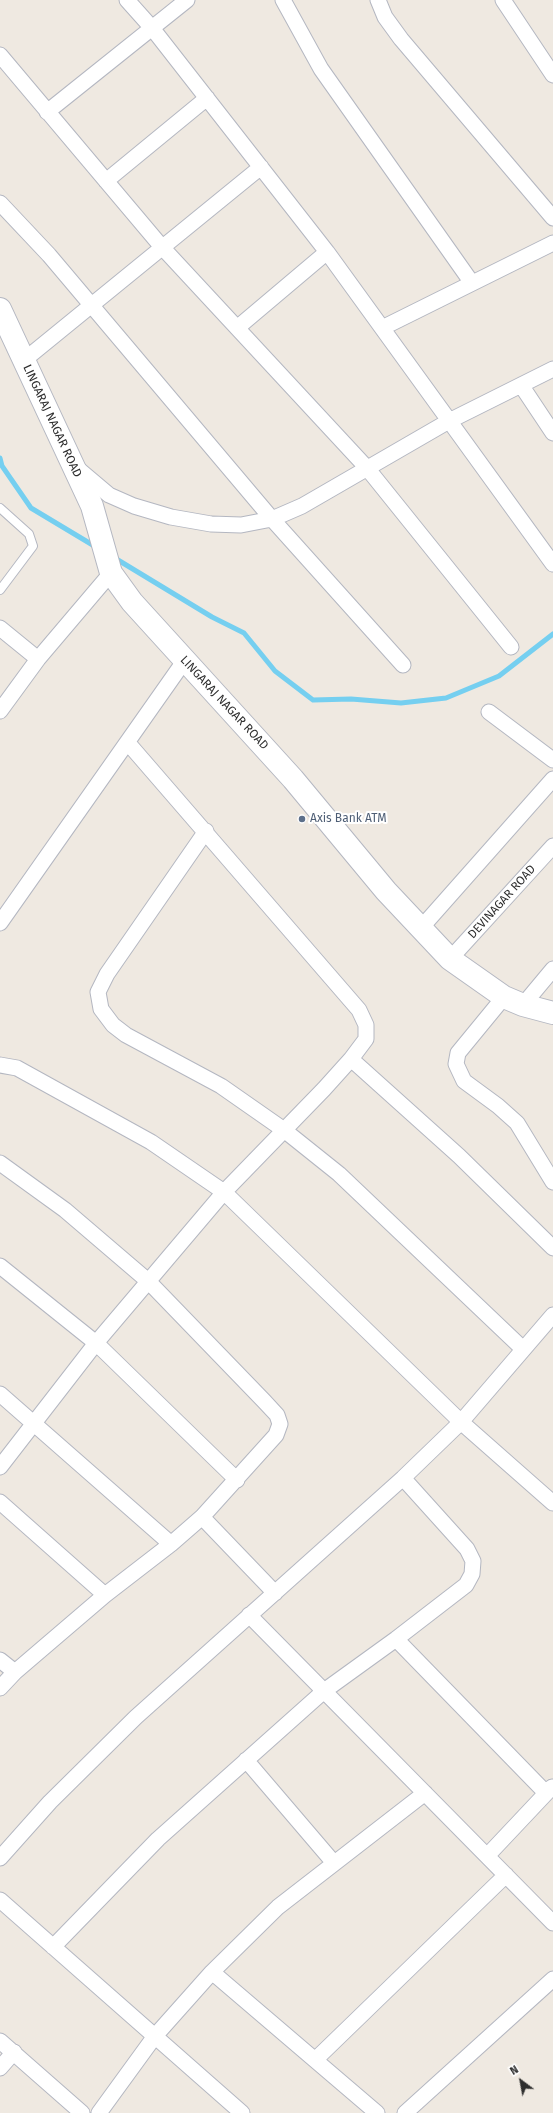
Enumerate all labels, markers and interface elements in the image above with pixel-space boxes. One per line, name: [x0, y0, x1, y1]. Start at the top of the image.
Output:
street label: LINGARAJ NAGAR ROAD: [20, 362, 84, 480]
street label: LINGARAJ NAGAR ROAD: [177, 653, 271, 753]
place label: Axis Bank ATM: [310, 812, 387, 826]
marker: Axis Bank ATM: [297, 814, 307, 824]
street label: DEVINAGAR ROAD: [465, 862, 539, 942]
north arrow: [501, 2061, 541, 2101]
text: N: [508, 2063, 521, 2078]

